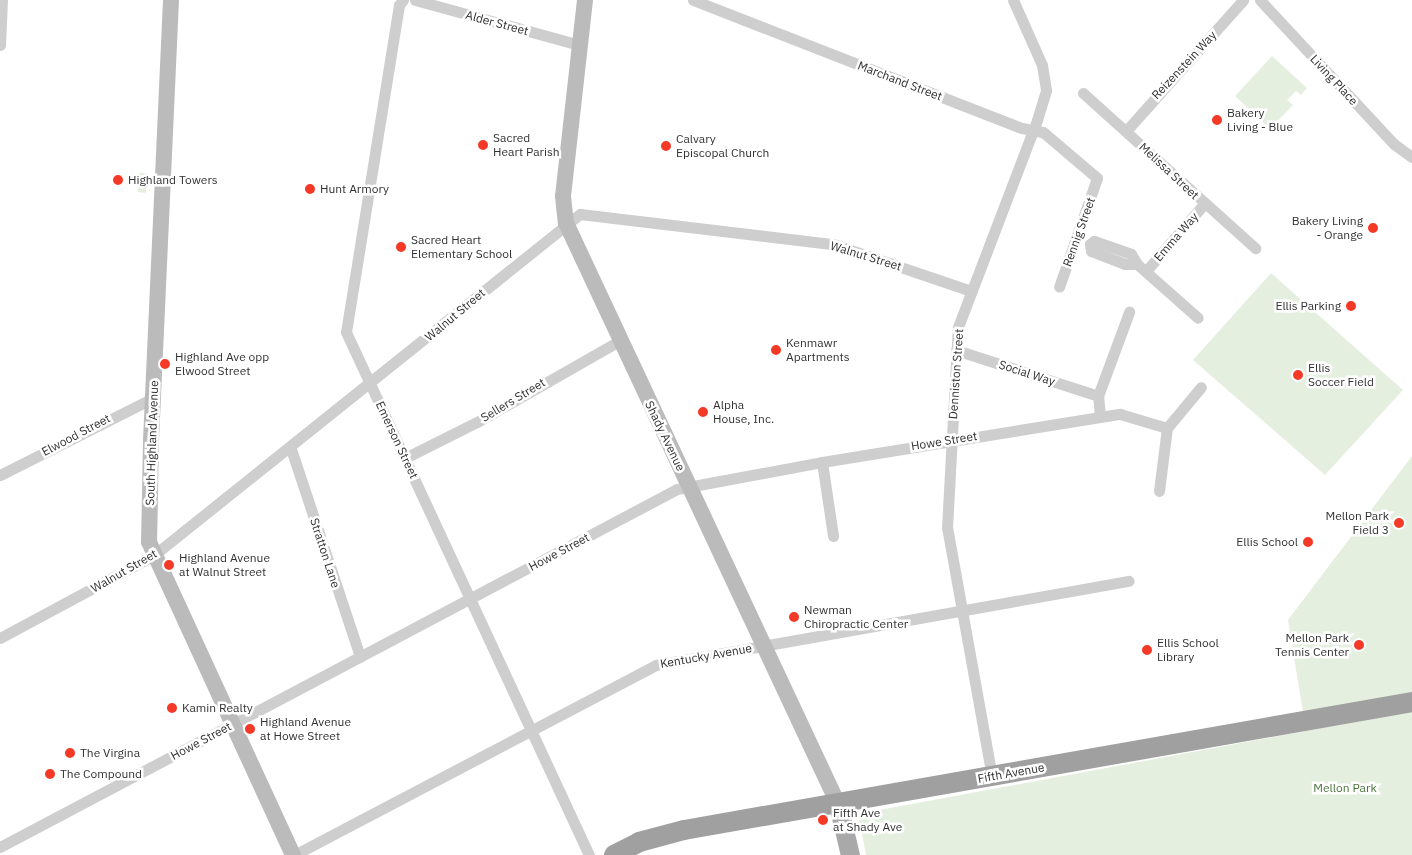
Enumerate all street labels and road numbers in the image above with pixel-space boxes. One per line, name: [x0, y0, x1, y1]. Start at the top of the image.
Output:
street label: Alder Street: [464, 8, 530, 38]
street label: Reizenstein Way: [1149, 28, 1219, 102]
street label: Living Place: [1307, 52, 1361, 108]
street label: Marchand Street: [856, 58, 944, 104]
street label: Melissa Street: [1136, 140, 1202, 202]
street label: Rennig Street: [1060, 195, 1098, 269]
street label: Emma Way: [1151, 210, 1201, 264]
street label: Walnut Street: [829, 238, 903, 274]
street label: Walnut Street: [422, 286, 488, 344]
street label: Denniston Street: [946, 328, 966, 420]
street label: Social Way: [997, 357, 1057, 389]
street label: Sellers Street: [478, 375, 548, 425]
street label: South Highland Avenue: [143, 380, 161, 506]
street label: Emerson Street: [373, 399, 421, 481]
street label: Shady Avenue: [642, 399, 688, 473]
street label: Elwood Street: [39, 411, 113, 459]
street label: Howe Street: [910, 429, 978, 453]
street label: Stratton Lane: [307, 516, 343, 590]
street label: Howe Street: [526, 530, 592, 574]
street label: Walnut Street: [88, 546, 160, 596]
street label: Kentucky Avenue: [659, 641, 753, 671]
street label: Howe Street: [168, 719, 234, 763]
street label: Fifth Avenue: [977, 760, 1045, 786]

